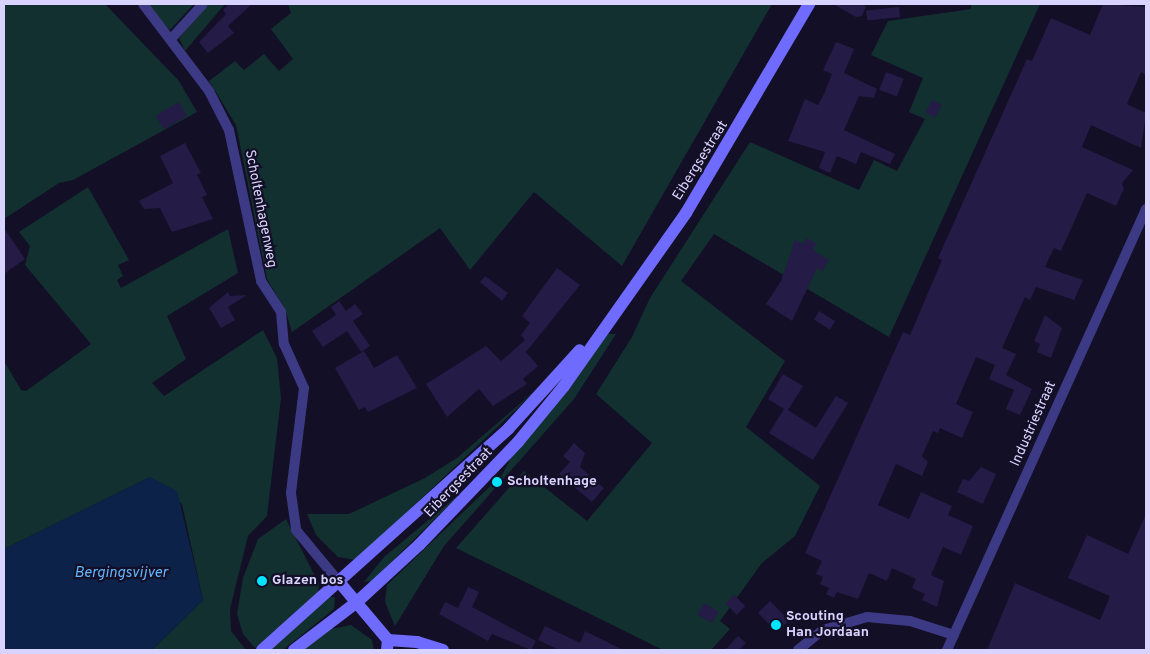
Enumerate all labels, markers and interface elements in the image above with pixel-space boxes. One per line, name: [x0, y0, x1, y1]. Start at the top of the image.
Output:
street label: Eibergsestraat: [670, 118, 732, 204]
street label: Scholtenhagenweg: [240, 149, 280, 269]
street label: Industriestraat: [1008, 379, 1060, 469]
street label: Eibergsestraat: [421, 445, 497, 521]
place label: Scholtenhage: [507, 474, 597, 490]
marker: Scholtenhage: [491, 476, 503, 488]
water label: Bergingsvijver: [74, 565, 168, 583]
place label: Glazen bos: [272, 573, 343, 589]
marker: Glazen bos: [256, 575, 268, 587]
place label: Scouting Han Jordaan: [786, 609, 869, 642]
marker: Scouting Han Jordaan: [770, 619, 782, 631]

